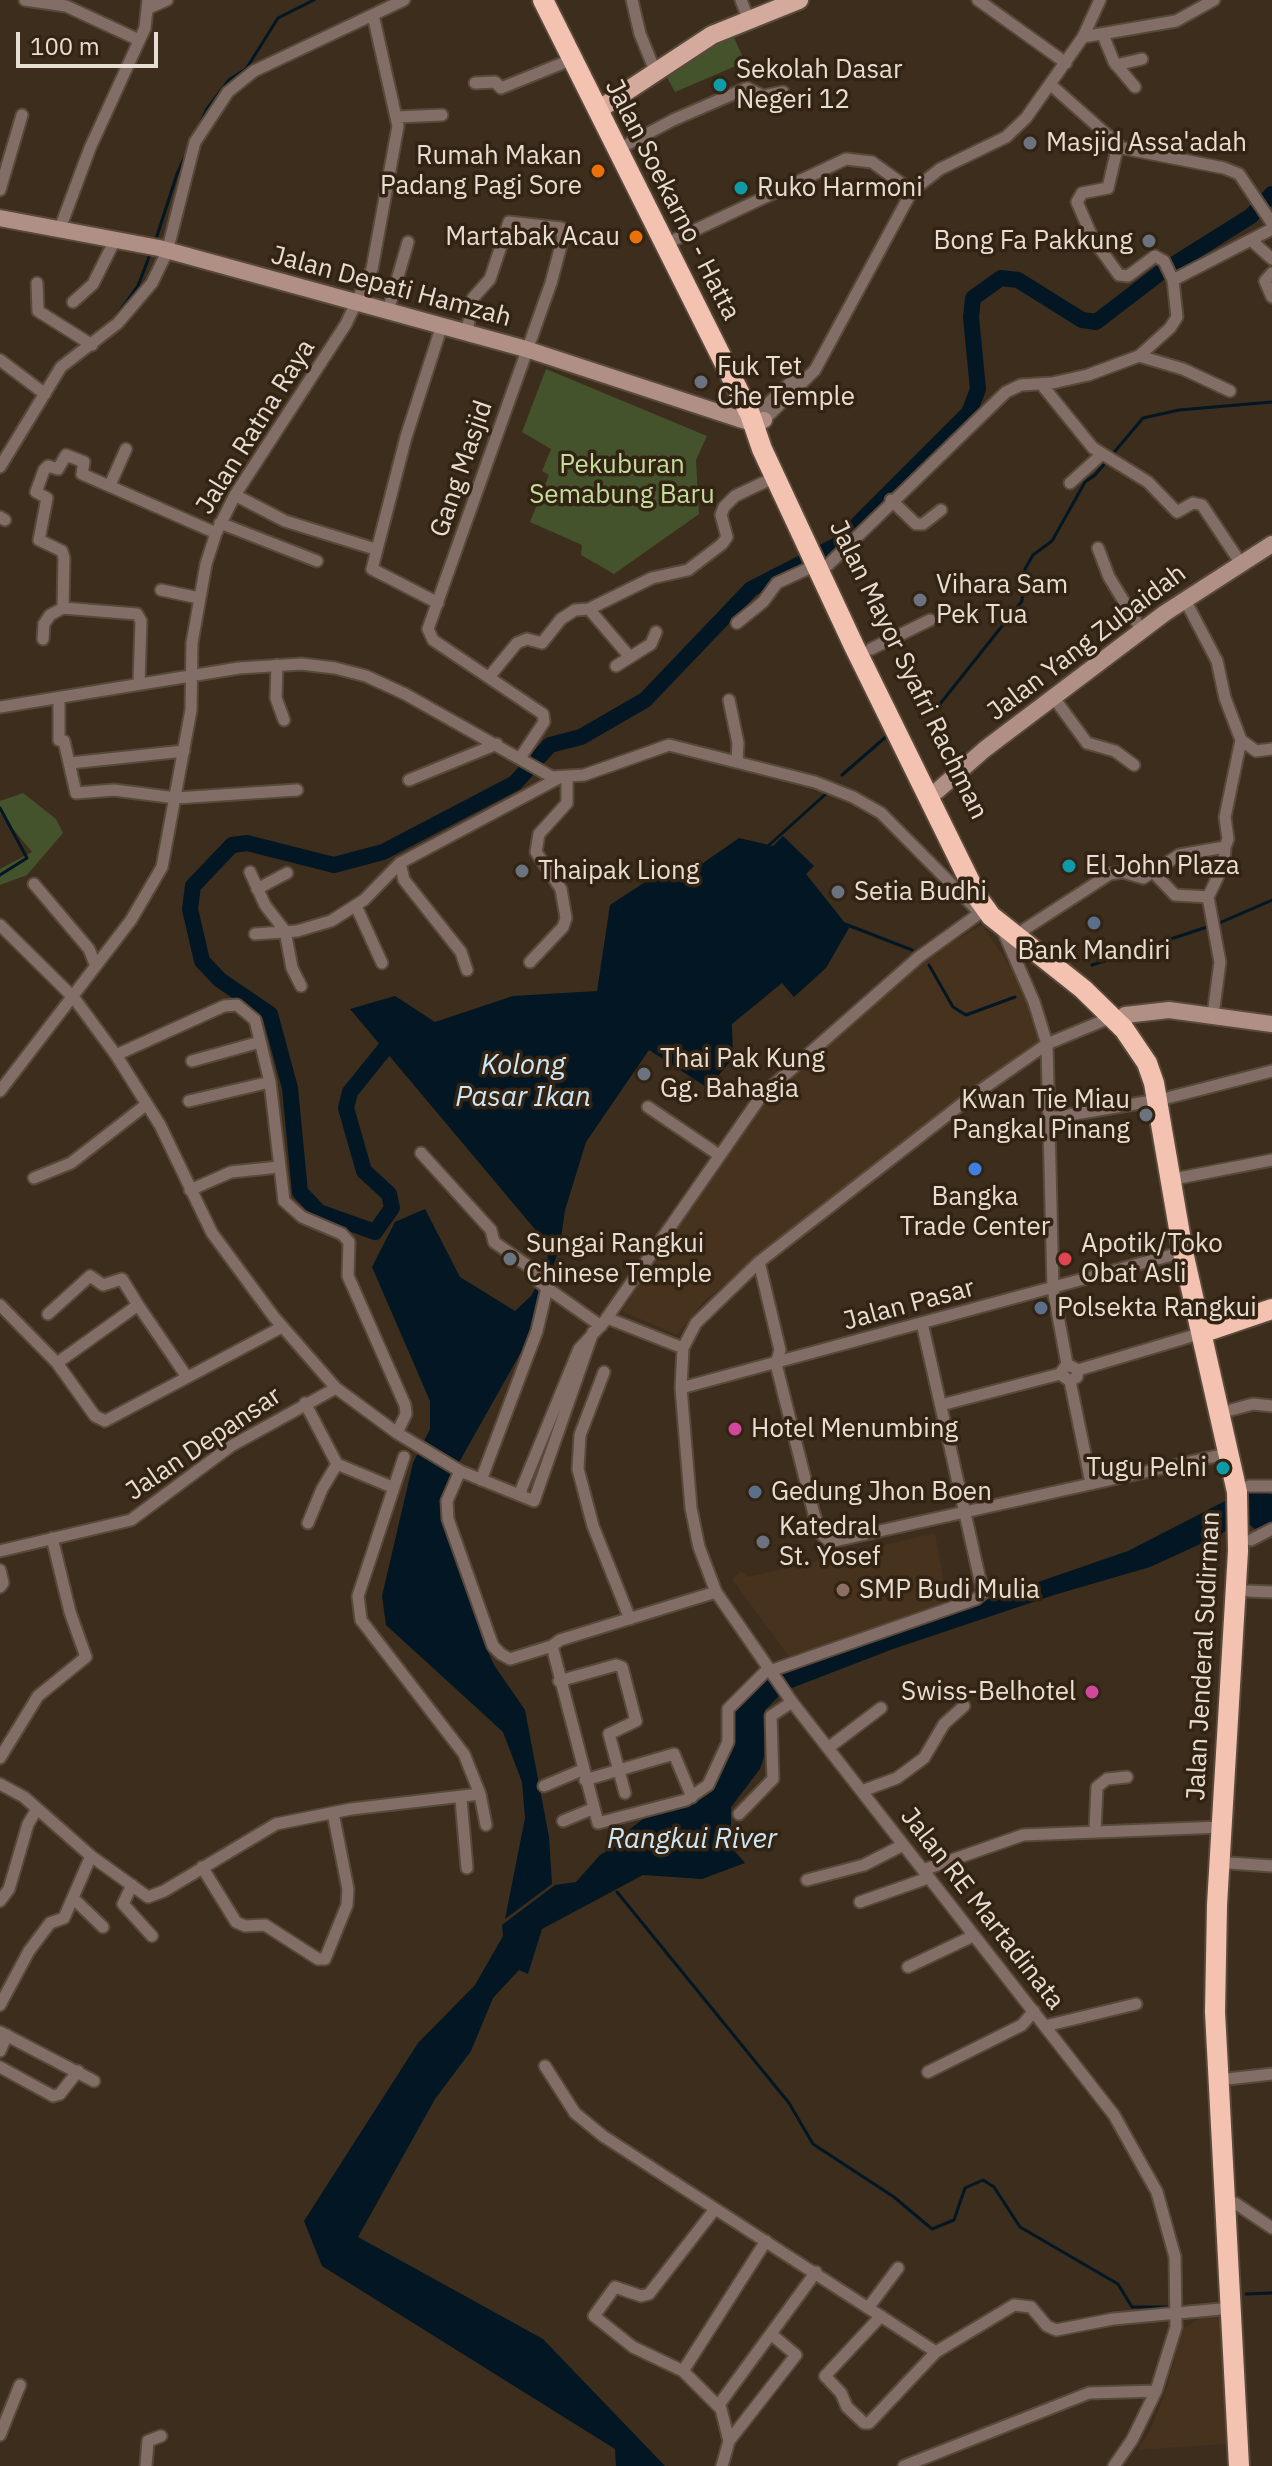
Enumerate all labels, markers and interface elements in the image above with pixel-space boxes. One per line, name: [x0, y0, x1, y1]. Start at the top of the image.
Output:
scale bar: [20, 16, 162, 66]
text: 100 m: [30, 30, 100, 62]
place label: Sekolah Dasar Negeri 12: [736, 54, 902, 116]
street label: Jalan Soekarno - Hatta: [598, 74, 746, 326]
marker: Sekolah Dasar Negeri 12: [711, 76, 729, 94]
place label: Masjid Assa'adah: [1046, 127, 1247, 159]
marker: Masjid Assa'adah: [1021, 134, 1039, 152]
place label: Rumah Makan Padang Pagi Sore: [380, 140, 582, 202]
marker: Rumah Makan Padang Pagi Sore: [589, 162, 607, 180]
place label: Ruko Harmoni: [757, 172, 923, 204]
marker: Ruko Harmoni: [732, 179, 750, 197]
place label: Martabak Acau: [445, 221, 620, 253]
place label: Bong Fa Pakkung: [934, 225, 1133, 257]
marker: Martabak Acau: [627, 228, 645, 246]
marker: Bong Fa Pakkung: [1140, 232, 1158, 250]
street label: Jalan Depati Hamzah: [268, 240, 514, 334]
street label: Jalan Ratna Raya: [190, 334, 322, 520]
place label: Fuk Tet Che Temple: [717, 351, 855, 412]
marker: Fuk Tet Che Temple: [692, 373, 710, 391]
street label: Gang Masjid: [424, 397, 500, 541]
park label: Pekuburan Semabung Baru: [529, 449, 715, 510]
street label: Jalan Mayor Syafri Rachman: [822, 515, 994, 825]
street label: Jalan Yang Zubaidah: [982, 558, 1192, 728]
place label: Vihara Sam Pek Tua: [936, 569, 1068, 630]
marker: Vihara Sam Pek Tua: [911, 591, 929, 609]
place label: El John Plaza: [1085, 850, 1240, 882]
place label: Thaipak Liong: [538, 855, 699, 887]
marker: El John Plaza: [1060, 857, 1078, 875]
marker: Thaipak Liong: [513, 862, 531, 880]
place label: Setia Budhi: [854, 876, 987, 908]
marker: Setia Budhi: [829, 883, 847, 901]
marker: Bank Mandiri: [1085, 914, 1103, 932]
place label: Bank Mandiri: [1018, 935, 1170, 967]
place label: Thai Pak Kung Gg. Bahagia: [660, 1043, 825, 1104]
water label: Kolong Pasar Ikan: [455, 1049, 591, 1115]
marker: Thai Pak Kung Gg. Bahagia: [635, 1065, 653, 1083]
place label: Kwan Tie Miau Pangkal Pinang: [952, 1084, 1130, 1146]
marker: Kwan Tie Miau Pangkal Pinang: [1137, 1106, 1155, 1124]
marker: Bangka Trade Center: [966, 1160, 984, 1178]
place label: Bangka Trade Center: [900, 1181, 1050, 1242]
place label: Sungai Rangkui Chinese Temple: [526, 1228, 712, 1290]
place label: Apotik/Toko Obat Asli: [1081, 1228, 1223, 1290]
marker: Sungai Rangkui Chinese Temple: [501, 1250, 519, 1268]
marker: Apotik/Toko Obat Asli: [1056, 1250, 1074, 1268]
street label: Jalan Pasar: [840, 1273, 978, 1337]
place label: Polsekta Rangkui: [1057, 1292, 1257, 1324]
marker: Polsekta Rangkui: [1032, 1299, 1050, 1317]
street label: Jalan Depansar: [120, 1381, 288, 1507]
place label: Hotel Menumbing: [751, 1413, 958, 1445]
marker: Hotel Menumbing: [726, 1420, 744, 1438]
place label: Tugu Pelni: [1086, 1452, 1207, 1484]
marker: Tugu Pelni: [1214, 1459, 1232, 1477]
place label: Gedung Jhon Boen: [771, 1476, 992, 1508]
marker: Gedung Jhon Boen: [746, 1483, 764, 1501]
place label: Katedral St. Yosef: [779, 1511, 880, 1572]
street label: Jalan Jenderal Sudirman: [1181, 1511, 1227, 1801]
marker: Katedral St. Yosef: [754, 1533, 772, 1551]
place label: SMP Budi Mulia: [859, 1574, 1040, 1606]
marker: SMP Budi Mulia: [834, 1581, 852, 1599]
place label: Swiss-Belhotel: [901, 1676, 1076, 1708]
marker: Swiss-Belhotel: [1083, 1683, 1101, 1701]
street label: Jalan RE Martadinata: [893, 1802, 1071, 2016]
water label: Rangkui River: [607, 1823, 777, 1857]

